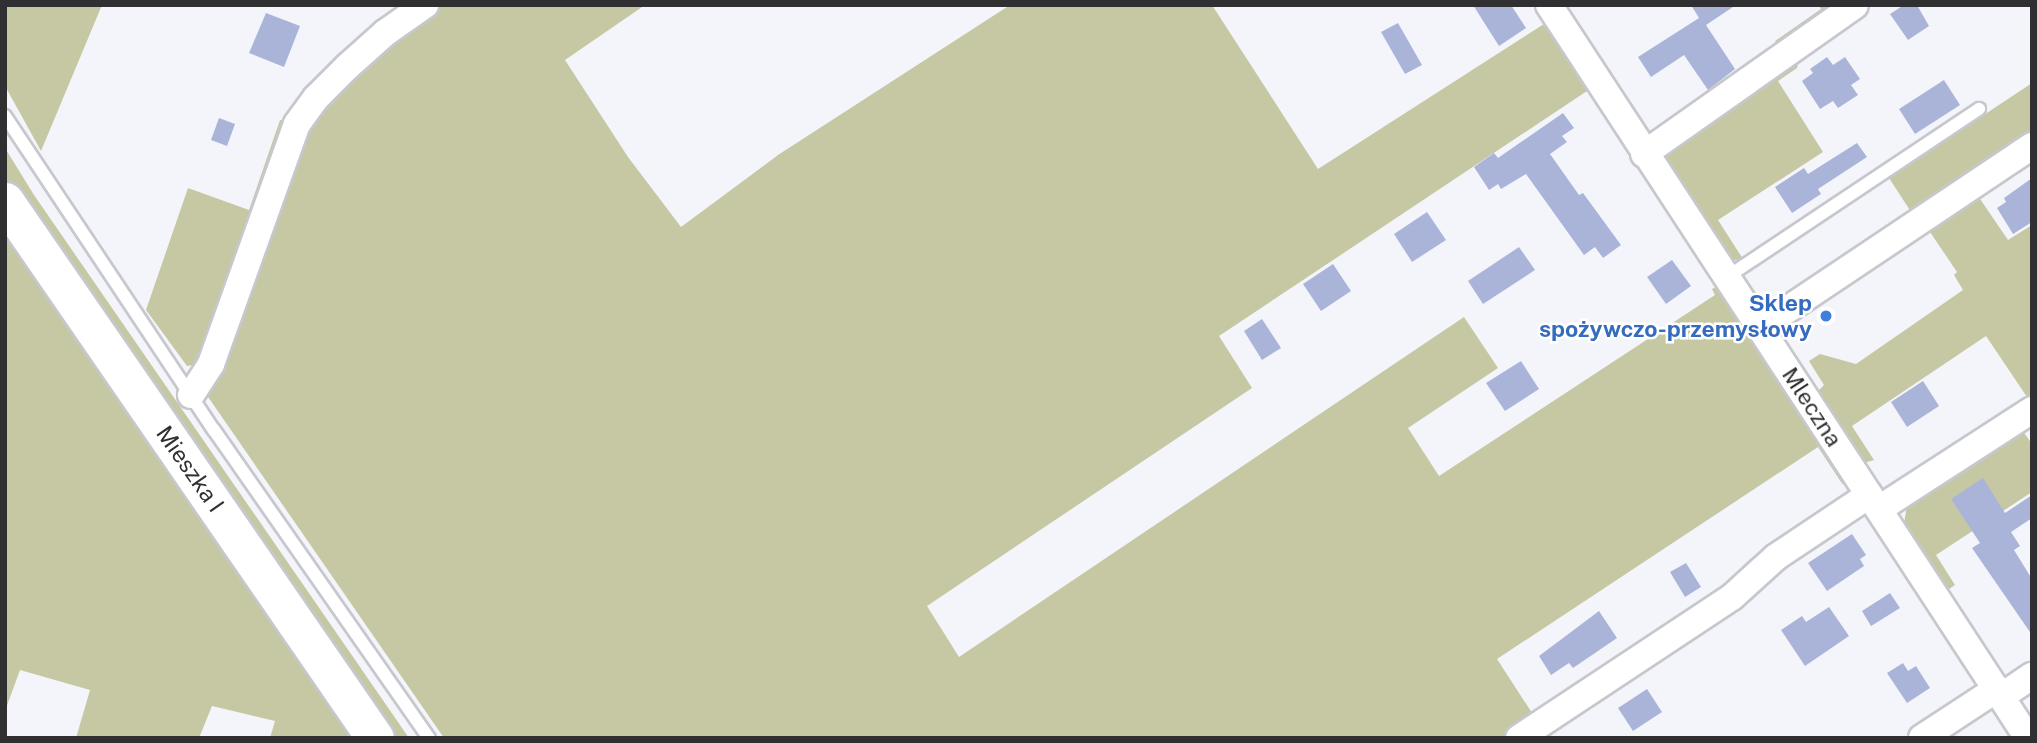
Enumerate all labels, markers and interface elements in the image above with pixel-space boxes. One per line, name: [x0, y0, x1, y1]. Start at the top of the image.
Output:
place label: Sklep spożywczo-przemysłowy: [1539, 289, 1812, 343]
marker: Sklep spożywczo-przemysłowy: [1818, 308, 1834, 324]
street label: Mleczna: [1776, 362, 1848, 452]
street label: Mieszka I: [150, 421, 230, 517]

